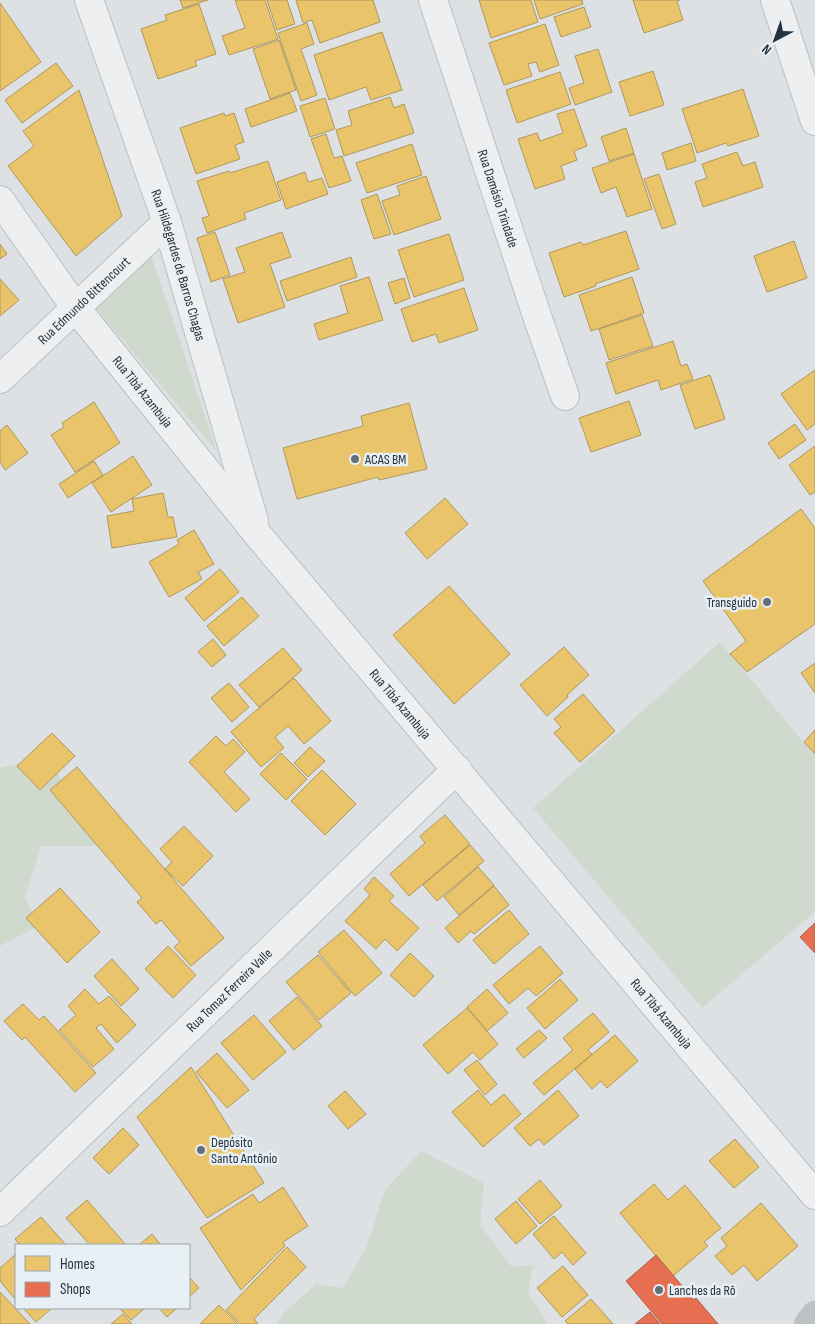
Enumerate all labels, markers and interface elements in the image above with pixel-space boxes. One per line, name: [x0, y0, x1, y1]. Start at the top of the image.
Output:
north arrow: [750, 15, 800, 65]
text: N: [758, 41, 775, 58]
street label: Rua Damásio Trindade: [474, 147, 522, 250]
street label: Rua Hildegardes de Barros Chagas: [147, 187, 209, 343]
street label: Rua Edmundo Bittencourt: [34, 253, 134, 348]
street label: Rua Tibá Azambuja: [109, 353, 176, 431]
place label: ACAS BM: [364, 451, 406, 468]
marker: ACAS BM: [349, 453, 361, 465]
place label: Transguido: [707, 594, 757, 611]
marker: Transguido: [761, 596, 773, 608]
street label: Rua Tibá Azambuja: [366, 666, 435, 743]
street label: Rua Tomaz Ferreira Valle: [183, 945, 276, 1036]
street label: Rua Tibá Azambuja: [627, 975, 696, 1052]
place label: Depósito Santo Antônio: [211, 1134, 278, 1167]
marker: Depósito Santo Antônio: [195, 1144, 207, 1156]
legend: [15, 1244, 190, 1309]
text: Homes: [60, 1255, 95, 1274]
text: Shops: [60, 1280, 91, 1299]
place label: Lanches da Rô: [669, 1282, 736, 1299]
marker: Lanches da Rô: [653, 1284, 665, 1296]

